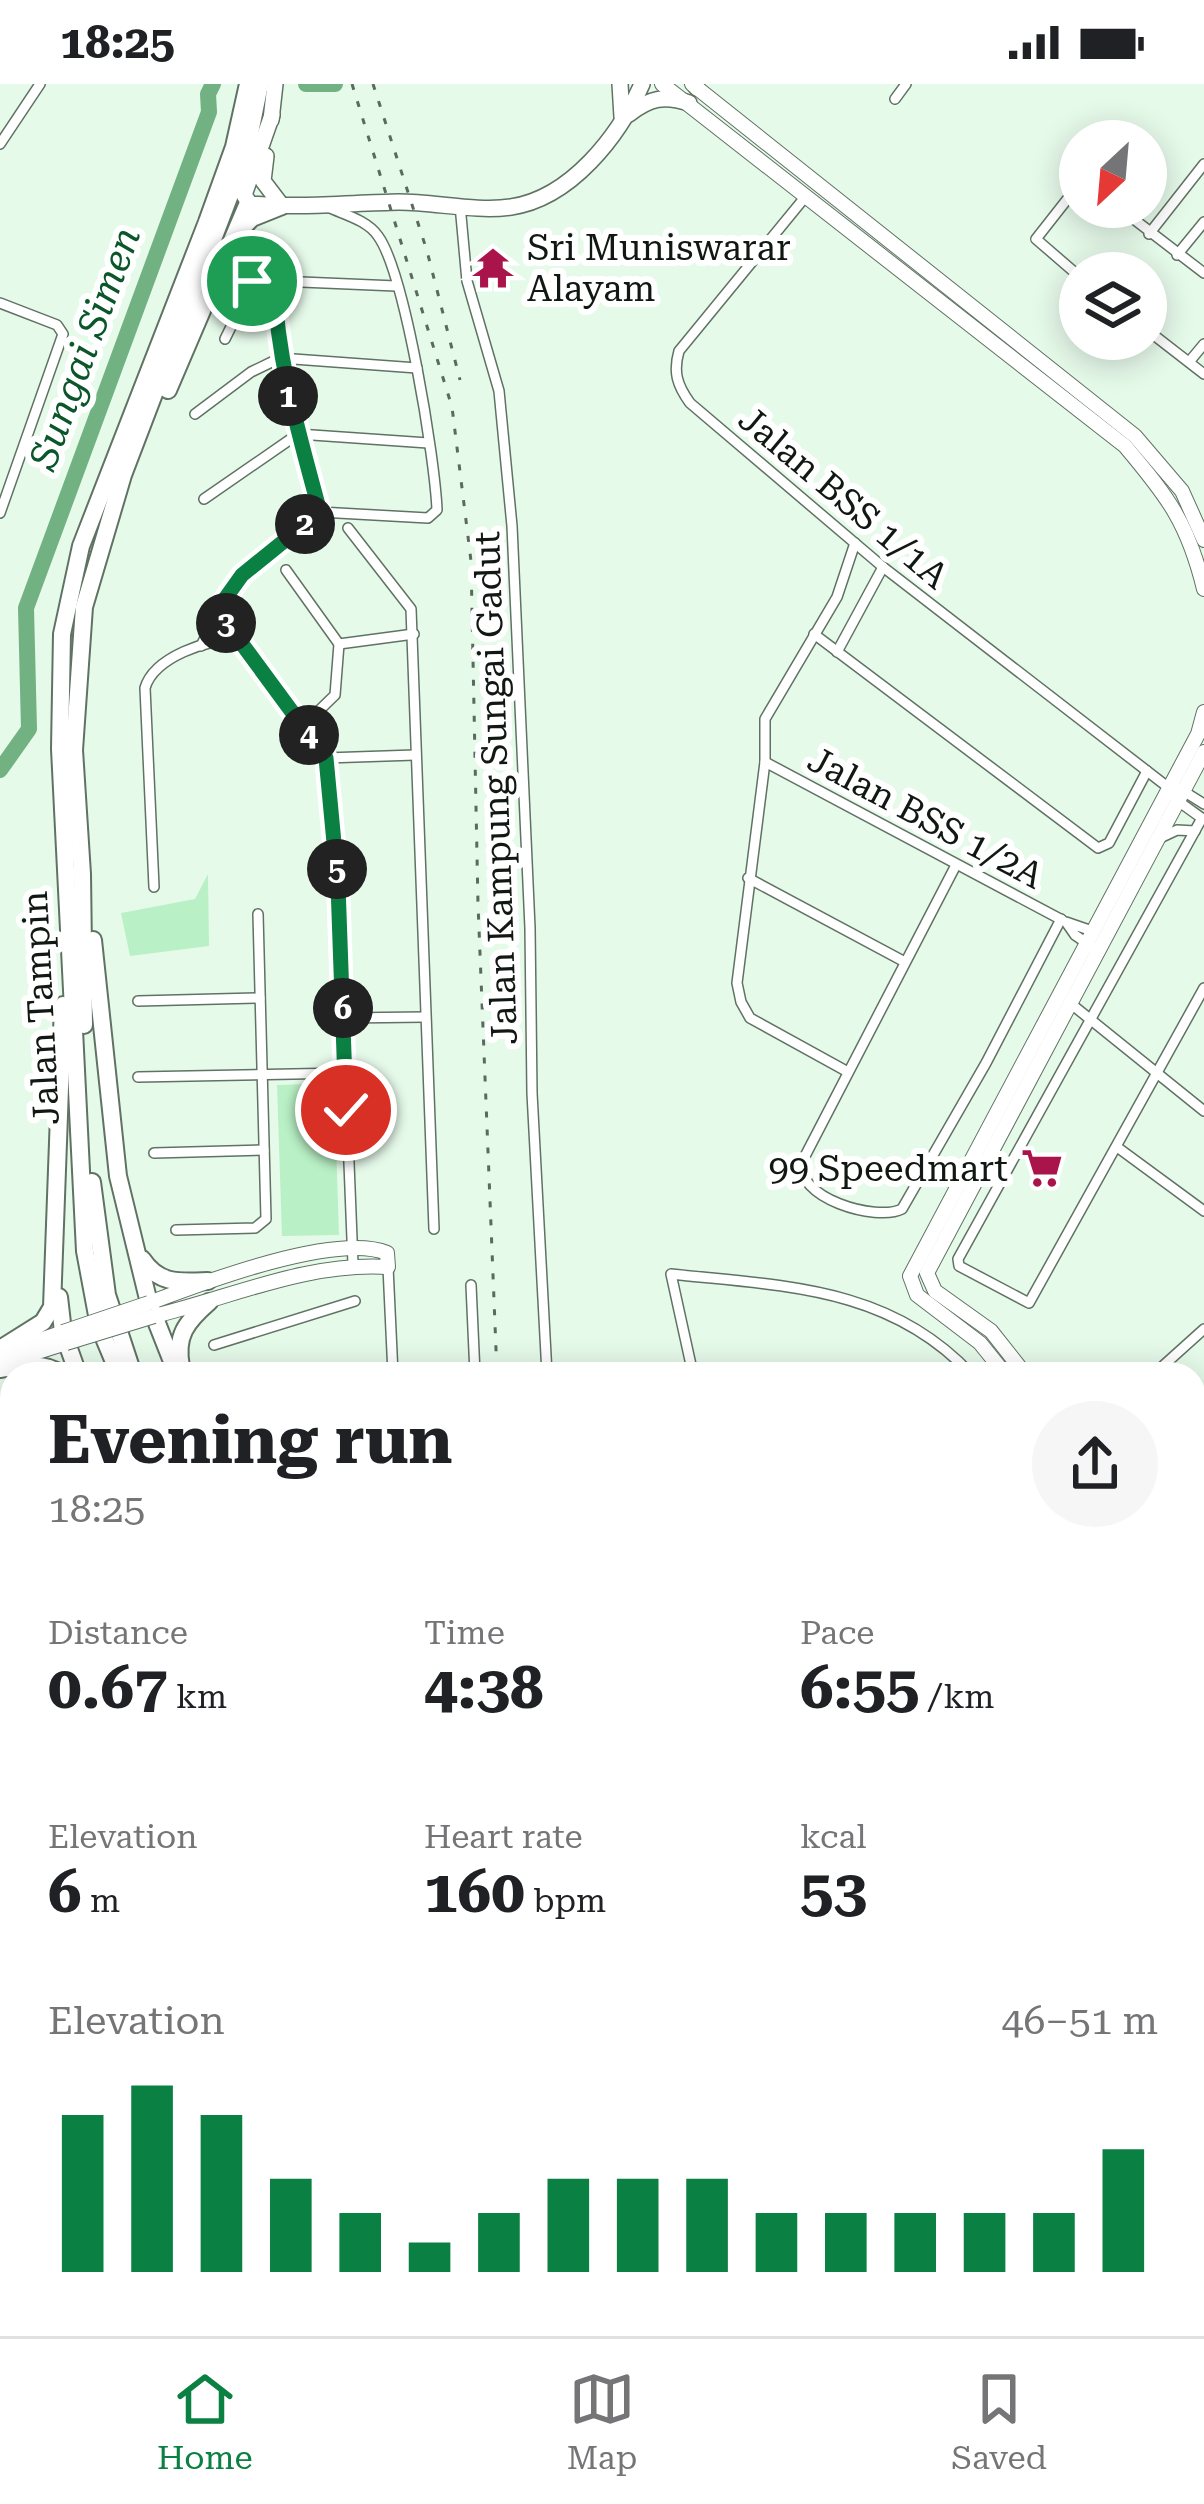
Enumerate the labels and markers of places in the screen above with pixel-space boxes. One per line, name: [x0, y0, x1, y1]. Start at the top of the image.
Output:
place label: Sri Muniswarar Alayam: [527, 227, 791, 310]
pin: [201, 230, 303, 332]
temple icon: Sri Muniswarar Alayam: [470, 245, 516, 291]
pin: 1: [258, 366, 318, 426]
pin: 2: [275, 494, 335, 554]
pin: 3: [196, 593, 256, 653]
pin: 4: [279, 705, 339, 765]
pin: 5: [307, 839, 367, 899]
pin: 6: [313, 978, 373, 1038]
pin: [295, 1059, 397, 1161]
supermarket icon: 99 Speedmart: [1019, 1145, 1065, 1191]
place label: 99 Speedmart: [769, 1148, 1008, 1190]

